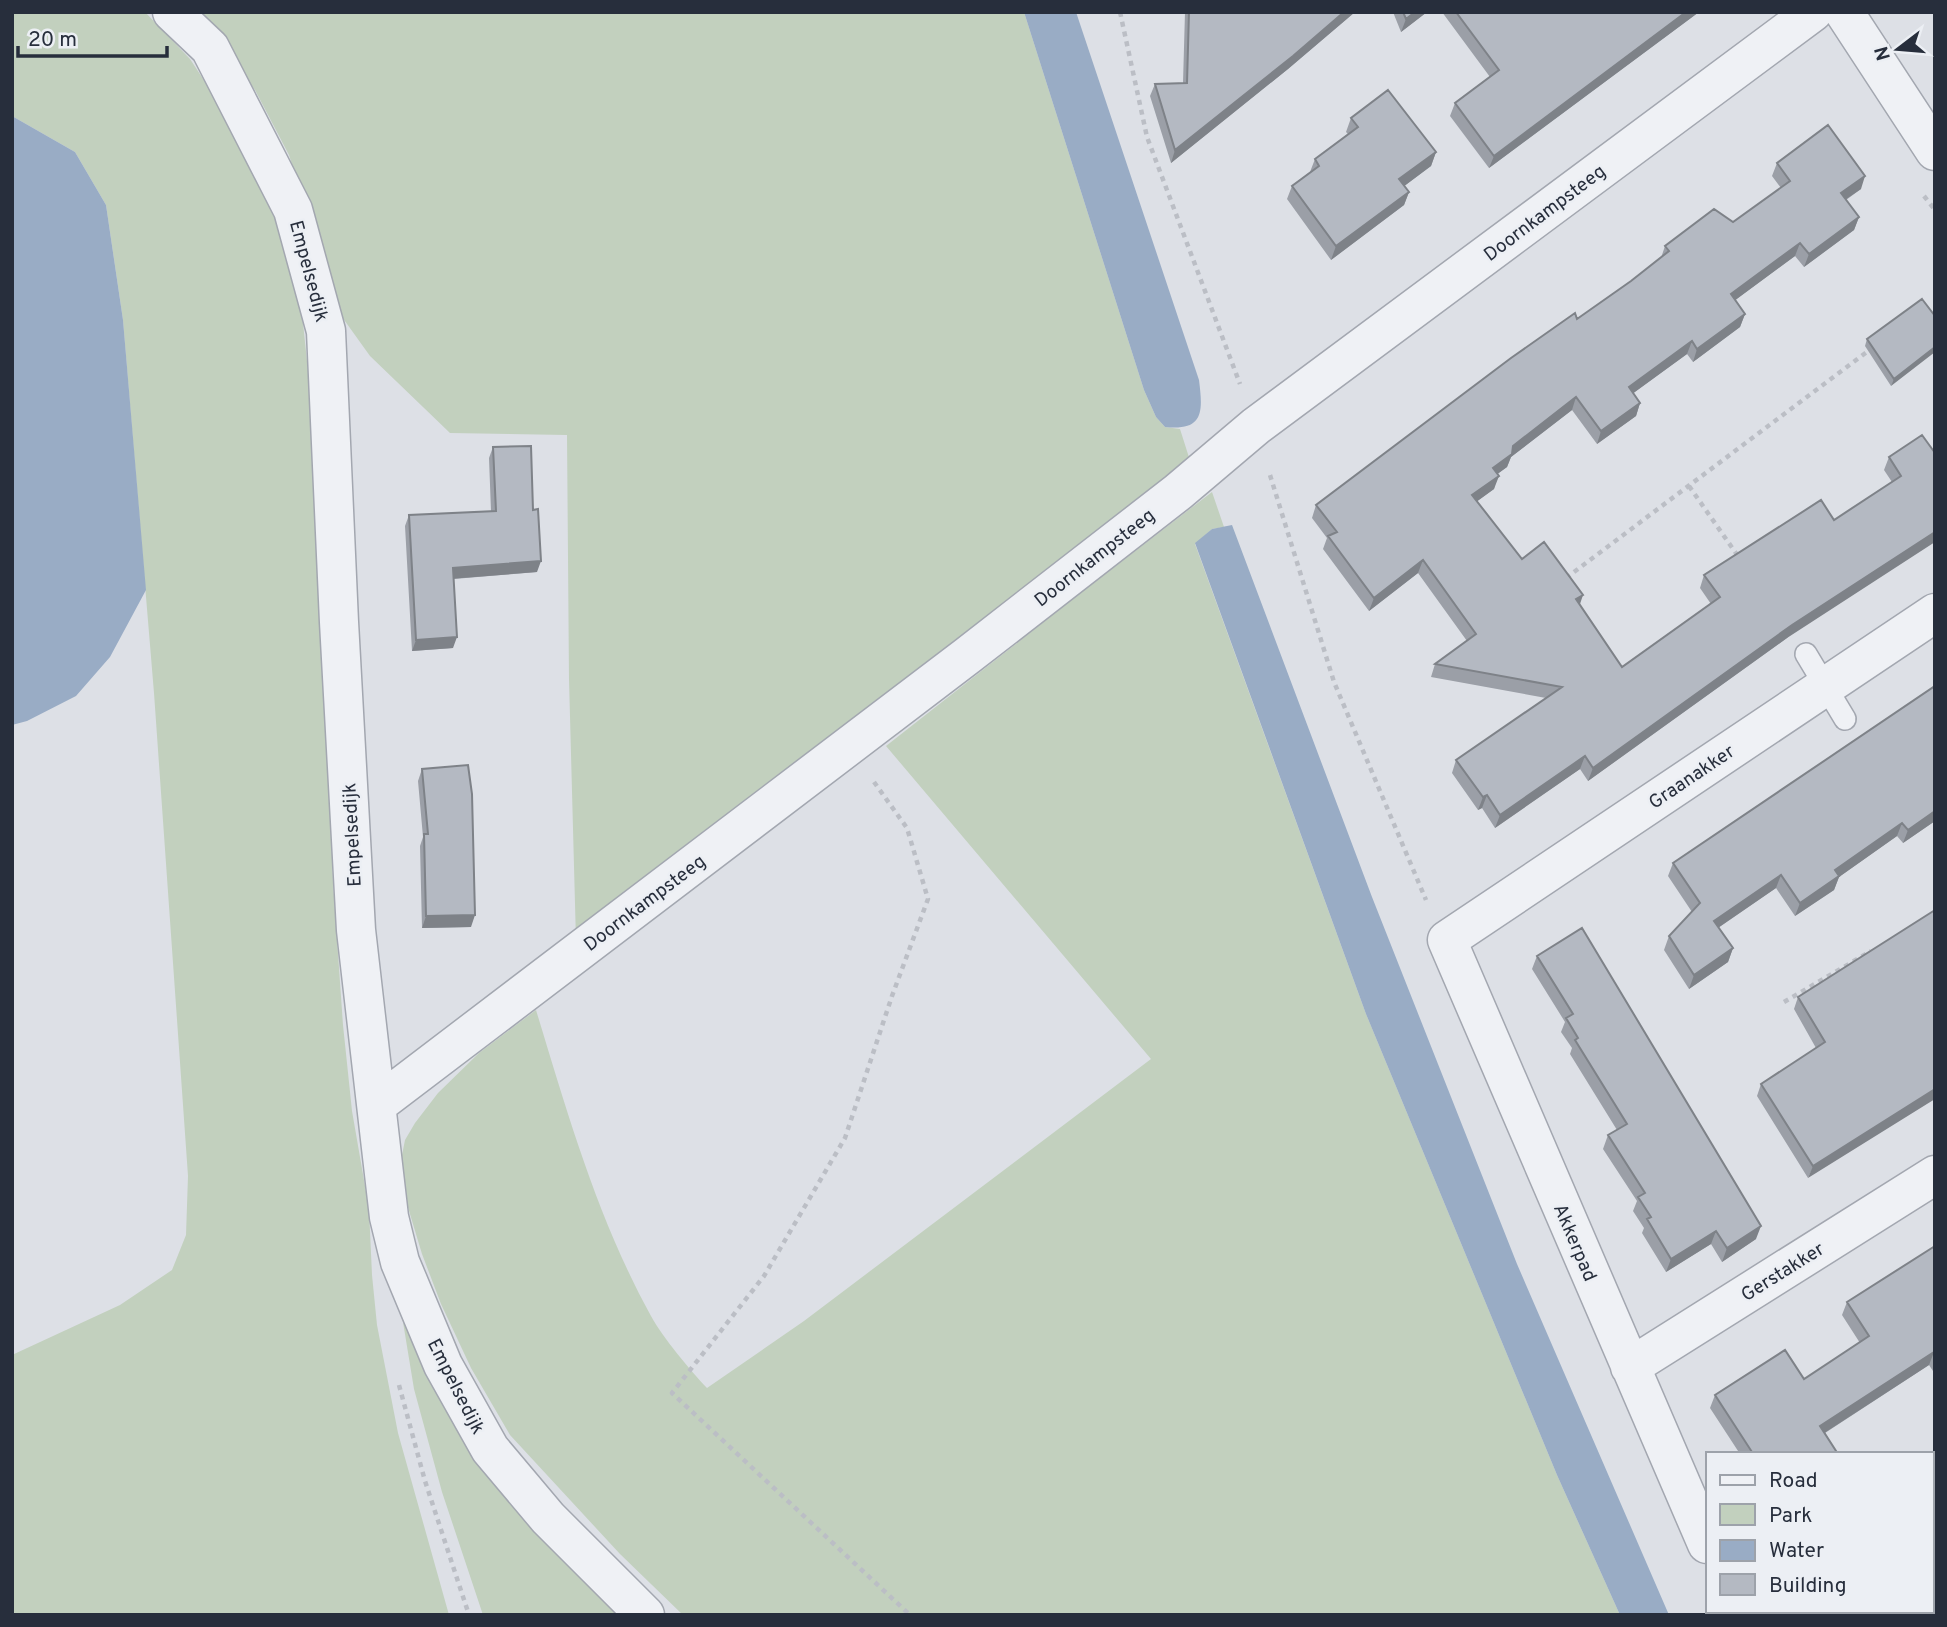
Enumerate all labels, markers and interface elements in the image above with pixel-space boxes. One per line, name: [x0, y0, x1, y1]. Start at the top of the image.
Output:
scale bar: [18, 14, 166, 58]
north arrow: [1863, 14, 1933, 84]
text: 20 m: [28, 27, 77, 54]
text: N: [1870, 43, 1897, 63]
street label: Doornkampsteeg: [1480, 160, 1611, 267]
street label: Empelsedijk: [283, 218, 333, 325]
street label: Doornkampsteeg: [1030, 504, 1160, 613]
street label: Graanakker: [1645, 740, 1740, 815]
street label: Empelsedijk: [338, 782, 368, 888]
street label: Doornkampsteeg: [580, 850, 711, 957]
street label: Akkerpad: [1547, 1200, 1601, 1285]
street label: Gerstakker: [1737, 1237, 1830, 1308]
street label: Empelsedijk: [421, 1335, 490, 1439]
legend: [1706, 1452, 1933, 1613]
text: Road: [1769, 1468, 1818, 1495]
text: Park: [1769, 1503, 1812, 1530]
text: Water: [1769, 1538, 1824, 1565]
text: Building: [1769, 1573, 1847, 1600]

